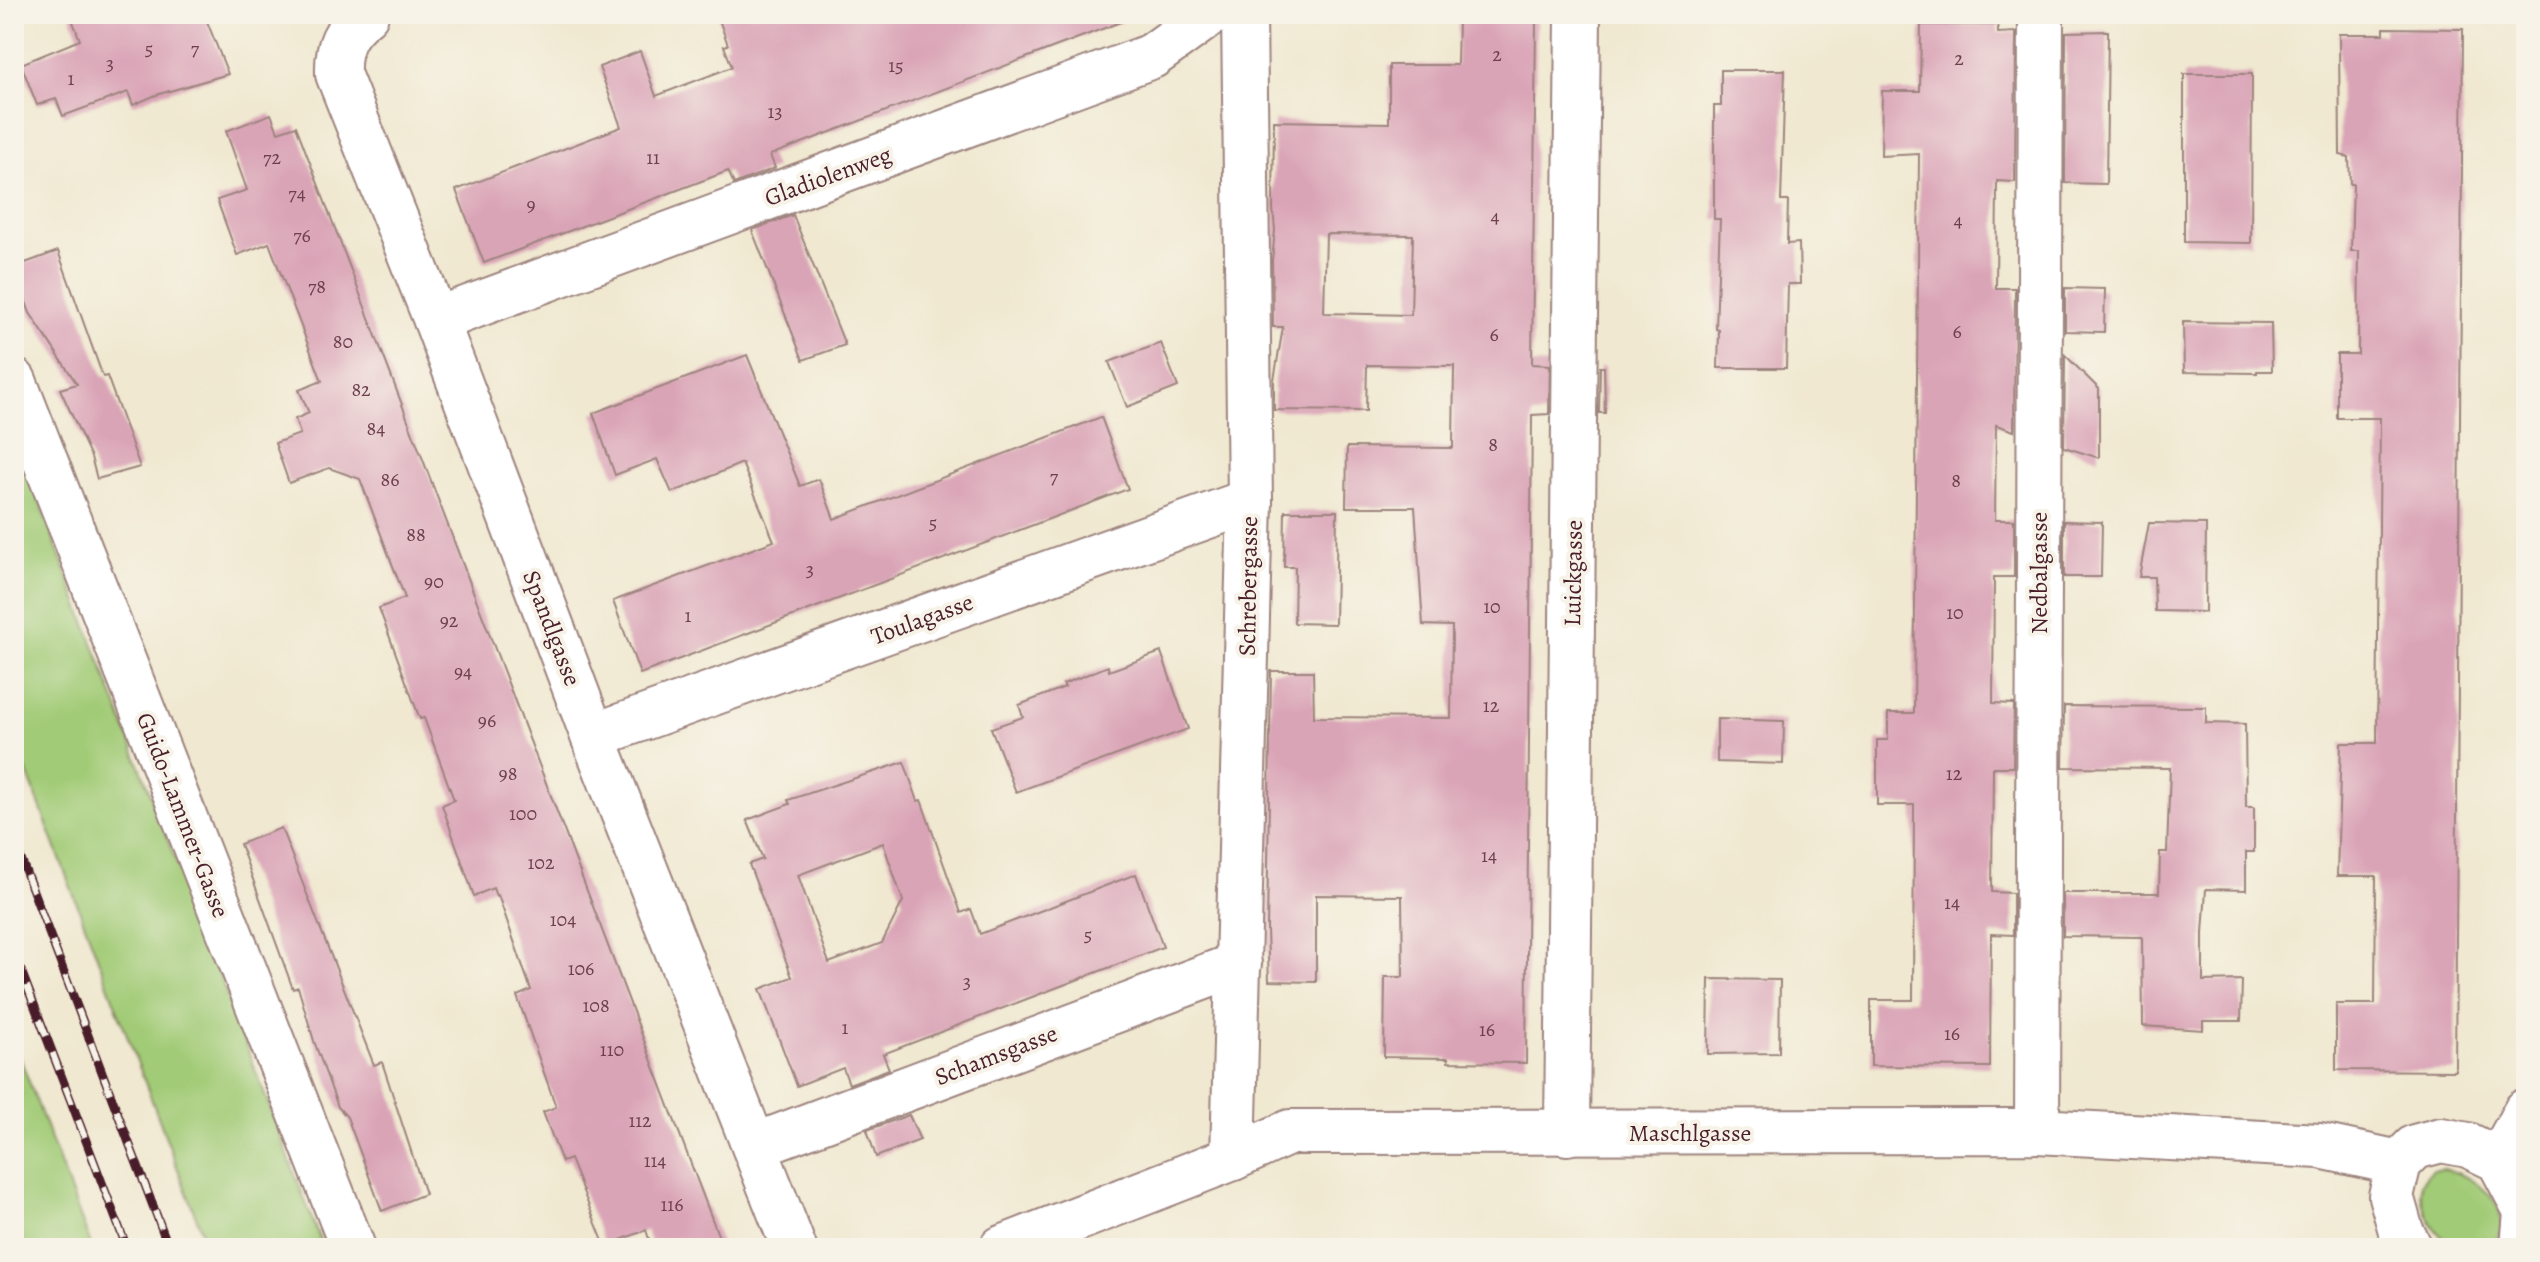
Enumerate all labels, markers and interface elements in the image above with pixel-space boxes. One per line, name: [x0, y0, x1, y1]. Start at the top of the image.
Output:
house number: 5: [145, 35, 153, 62]
house number: 7: [191, 35, 200, 62]
house number: 2: [1492, 41, 1502, 68]
house number: 2: [1954, 45, 1964, 72]
house number: 3: [106, 50, 114, 77]
house number: 15: [888, 52, 904, 79]
house number: 1: [68, 65, 75, 92]
house number: 13: [767, 98, 783, 125]
street label: Gladiolenweg: [760, 138, 896, 214]
house number: 72: [263, 144, 281, 171]
house number: 11: [646, 144, 660, 171]
house number: 74: [288, 180, 306, 207]
house number: 9: [526, 191, 536, 218]
house number: 4: [1490, 203, 1500, 230]
house number: 4: [1953, 207, 1963, 234]
house number: 76: [293, 222, 311, 249]
house number: 78: [308, 273, 326, 300]
house number: 6: [1952, 318, 1962, 345]
house number: 6: [1489, 321, 1499, 348]
house number: 80: [333, 328, 353, 355]
house number: 82: [351, 376, 371, 403]
house number: 84: [367, 415, 385, 442]
house number: 8: [1488, 431, 1498, 458]
house number: 7: [1050, 463, 1059, 490]
house number: 86: [381, 466, 399, 493]
house number: 8: [1951, 467, 1961, 494]
house number: 5: [929, 509, 937, 536]
street label: Nedbalgasse: [2023, 512, 2055, 634]
street label: Schrebergasse: [1231, 516, 1265, 656]
street label: Luickgasse: [1556, 519, 1590, 627]
house number: 88: [406, 521, 426, 548]
house number: 3: [806, 556, 814, 583]
street label: Spandlgasse: [515, 566, 589, 690]
house number: 90: [424, 568, 444, 595]
street label: Toulagasse: [866, 586, 978, 652]
house number: 10: [1483, 593, 1501, 620]
house number: 10: [1946, 599, 1964, 626]
house number: 1: [685, 602, 692, 629]
house number: 92: [440, 607, 459, 634]
house number: 94: [454, 658, 472, 685]
house number: 12: [1483, 692, 1500, 719]
house number: 96: [478, 707, 496, 734]
street label: Guido-Lammer-Gasse: [129, 708, 237, 922]
house number: 98: [499, 760, 517, 787]
house number: 12: [1946, 760, 1963, 787]
house number: 100: [509, 800, 537, 827]
house number: 14: [1481, 842, 1497, 869]
house number: 102: [528, 849, 555, 876]
house number: 14: [1944, 889, 1960, 916]
house number: 104: [550, 906, 576, 933]
house number: 5: [1084, 921, 1092, 948]
house number: 106: [568, 955, 594, 982]
house number: 3: [963, 968, 971, 995]
house number: 108: [582, 992, 610, 1019]
house number: 1: [842, 1014, 849, 1041]
house number: 16: [1479, 1016, 1495, 1043]
street label: Schamsgasse: [930, 1017, 1062, 1093]
house number: 16: [1944, 1020, 1960, 1047]
house number: 110: [600, 1036, 624, 1063]
house number: 112: [628, 1107, 652, 1134]
street label: Maschlgasse: [1629, 1117, 1751, 1149]
house number: 114: [644, 1147, 666, 1174]
house number: 116: [661, 1191, 683, 1218]

